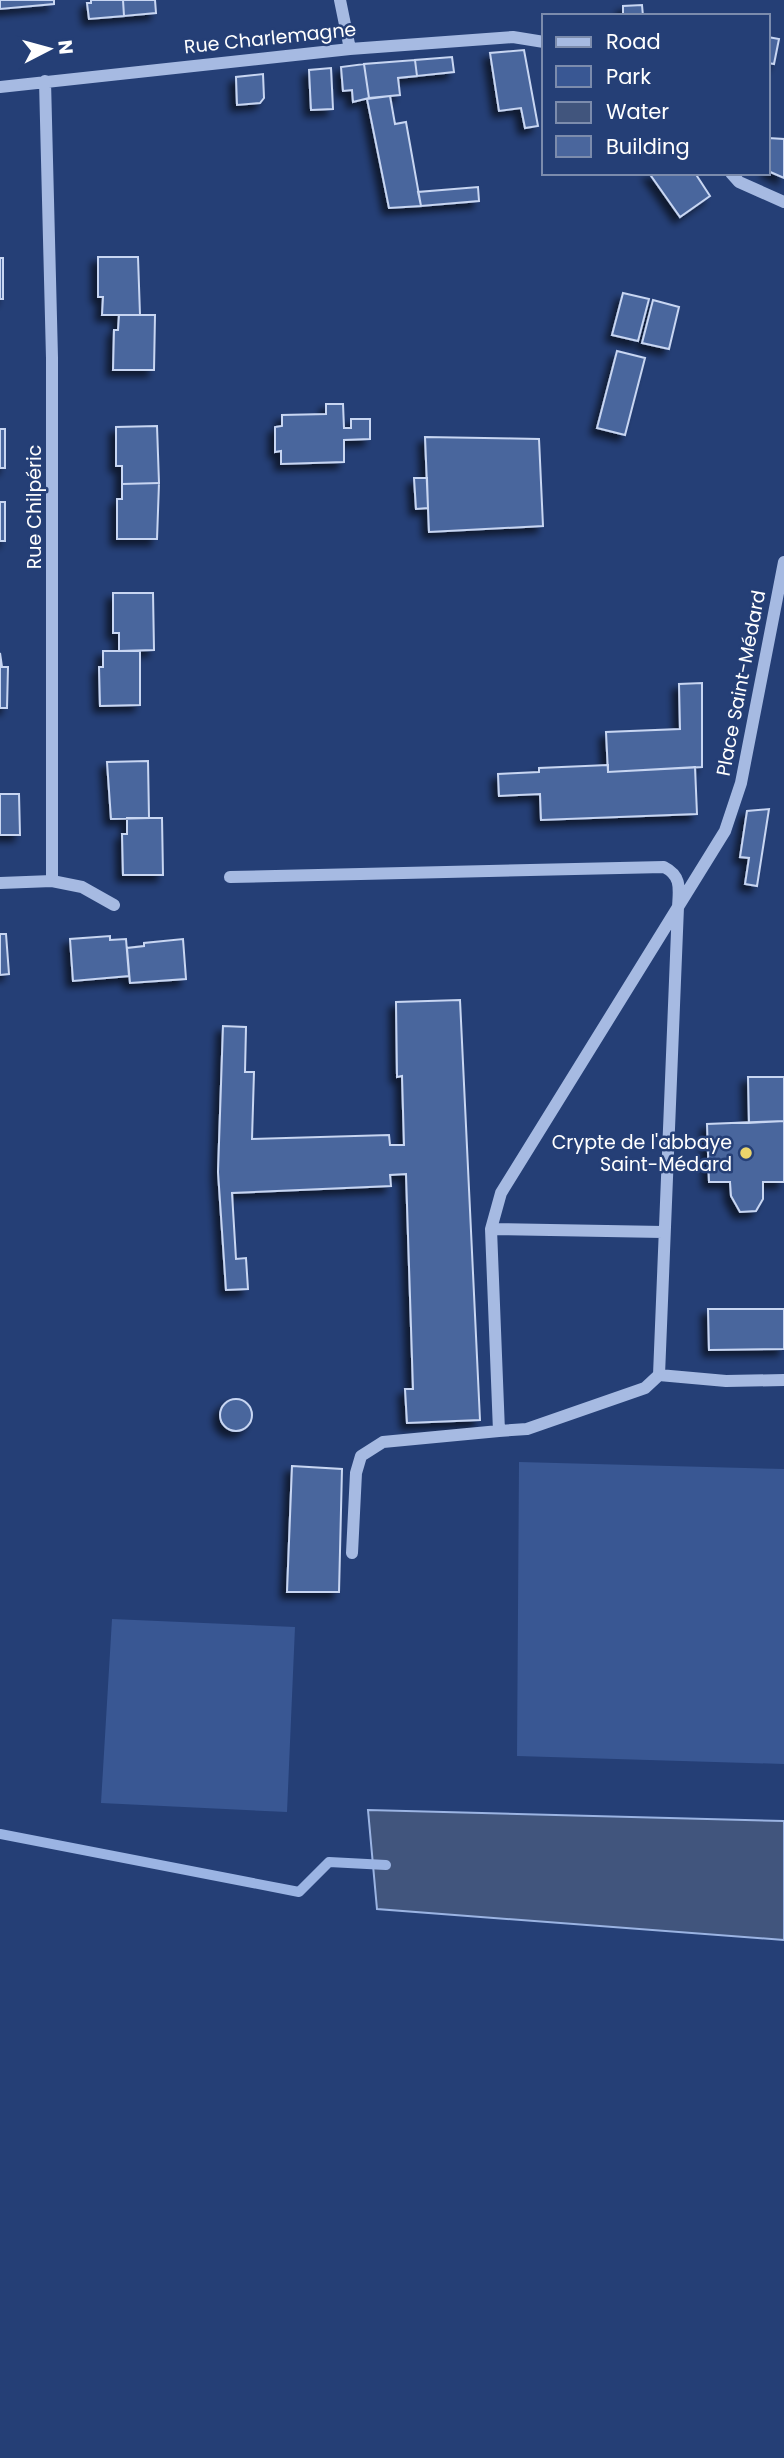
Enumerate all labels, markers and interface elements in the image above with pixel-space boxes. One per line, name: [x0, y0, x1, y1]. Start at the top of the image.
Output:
north arrow: [14, 14, 84, 84]
legend: [542, 14, 770, 175]
street label: Rue Charlemagne: [183, 16, 357, 60]
text: Road: [606, 27, 661, 56]
text: N: [51, 39, 80, 56]
text: Park: [606, 62, 651, 91]
text: Water: [606, 97, 669, 126]
text: Building: [606, 132, 690, 161]
street label: Rue Chilpéric: [21, 445, 48, 569]
street label: Place Saint-Médard: [710, 588, 772, 778]
place label: Crypte de l'abbaye Saint-Médard: [552, 1129, 732, 1178]
marker: Crypte de l'abbaye Saint-Médard: [738, 1145, 754, 1161]

